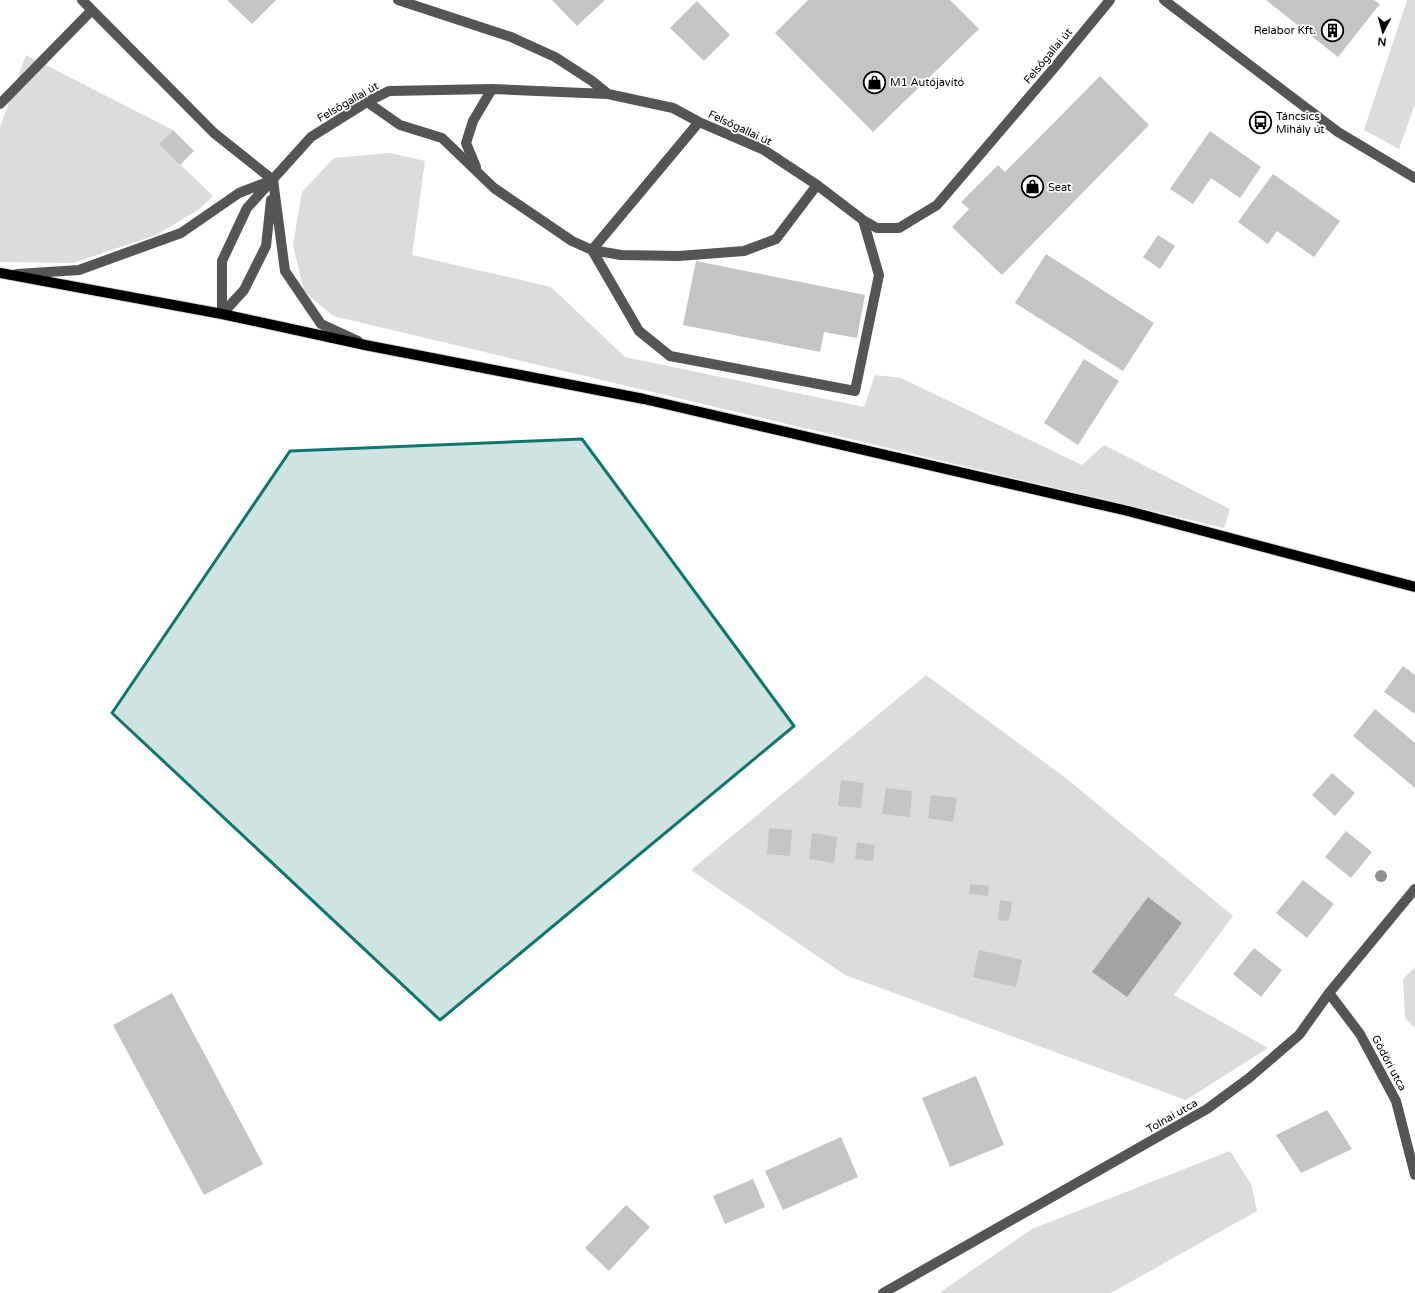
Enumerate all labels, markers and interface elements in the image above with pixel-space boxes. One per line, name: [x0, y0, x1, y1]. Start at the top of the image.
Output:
north arrow: [1363, 12, 1403, 52]
building icon: Relabor Kft.: [1319, 17, 1345, 43]
place label: Relabor Kft.: [1254, 24, 1316, 37]
street label: Felsőgallai út: [1021, 26, 1075, 86]
text: N: [1377, 35, 1387, 48]
shop icon: M1 Autójavító: [861, 69, 887, 95]
place label: M1 Autójavító: [890, 76, 965, 89]
street label: Felsőgallai út: [315, 79, 381, 125]
street label: Felsőgallai út: [706, 108, 774, 148]
bus stop icon: Táncsics Mihály út: [1248, 109, 1274, 135]
place label: Táncsics Mihály út: [1276, 110, 1325, 136]
shop icon: Seat: [1019, 174, 1045, 200]
place label: Seat: [1048, 181, 1071, 194]
street label: Gödöri utca: [1369, 1033, 1409, 1093]
street label: Tolnai utca: [1144, 1096, 1200, 1136]

